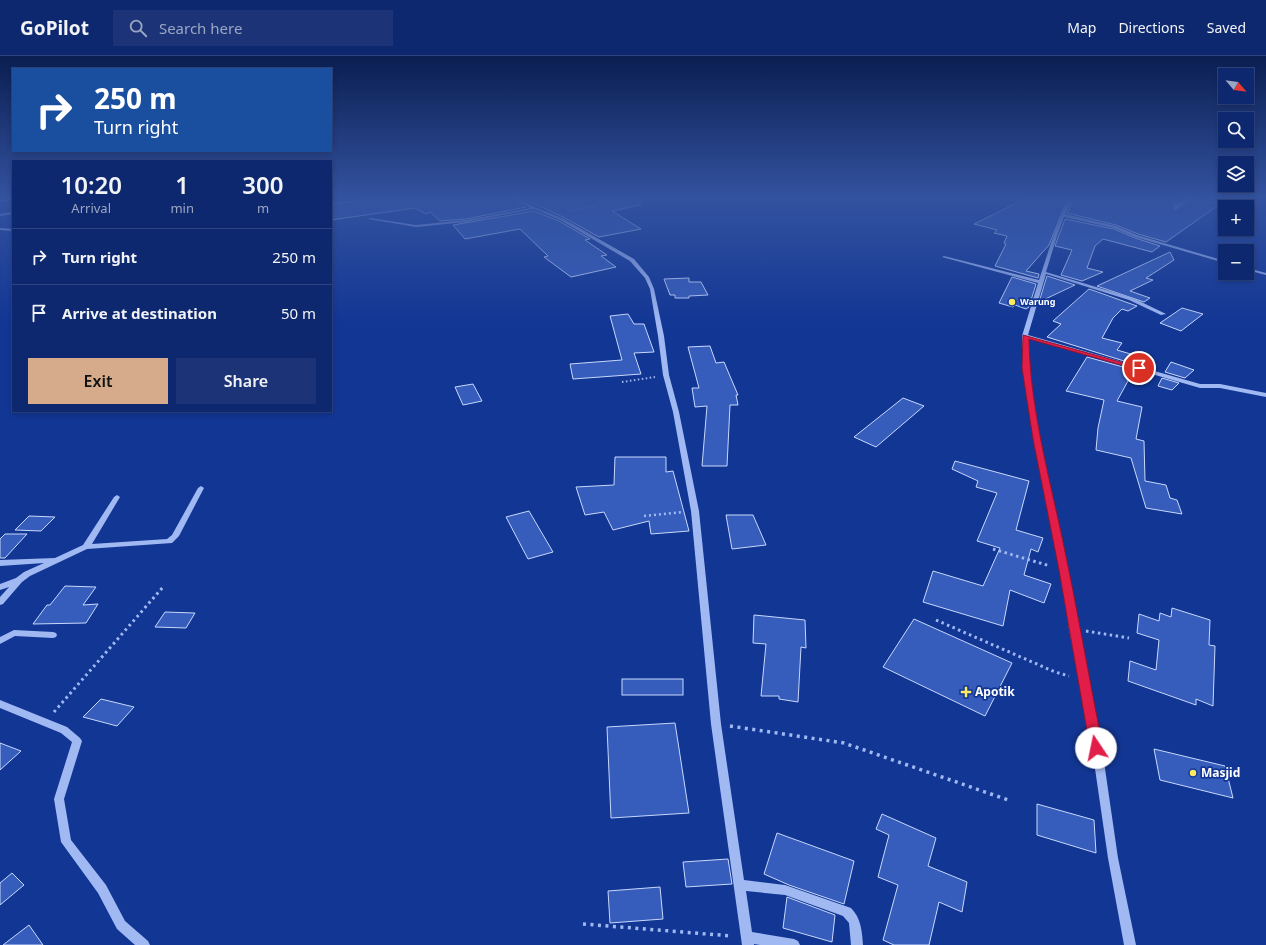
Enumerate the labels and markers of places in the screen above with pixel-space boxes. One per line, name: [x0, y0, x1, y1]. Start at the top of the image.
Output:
place label: Warung: [1020, 295, 1056, 308]
marker: Warung: [1007, 297, 1017, 307]
pin: [1122, 351, 1156, 385]
place label: Apotik: [975, 683, 1015, 700]
marker: Apotik: [960, 686, 972, 698]
place label: Masjid: [1201, 764, 1240, 781]
marker: Masjid: [1188, 768, 1198, 778]

